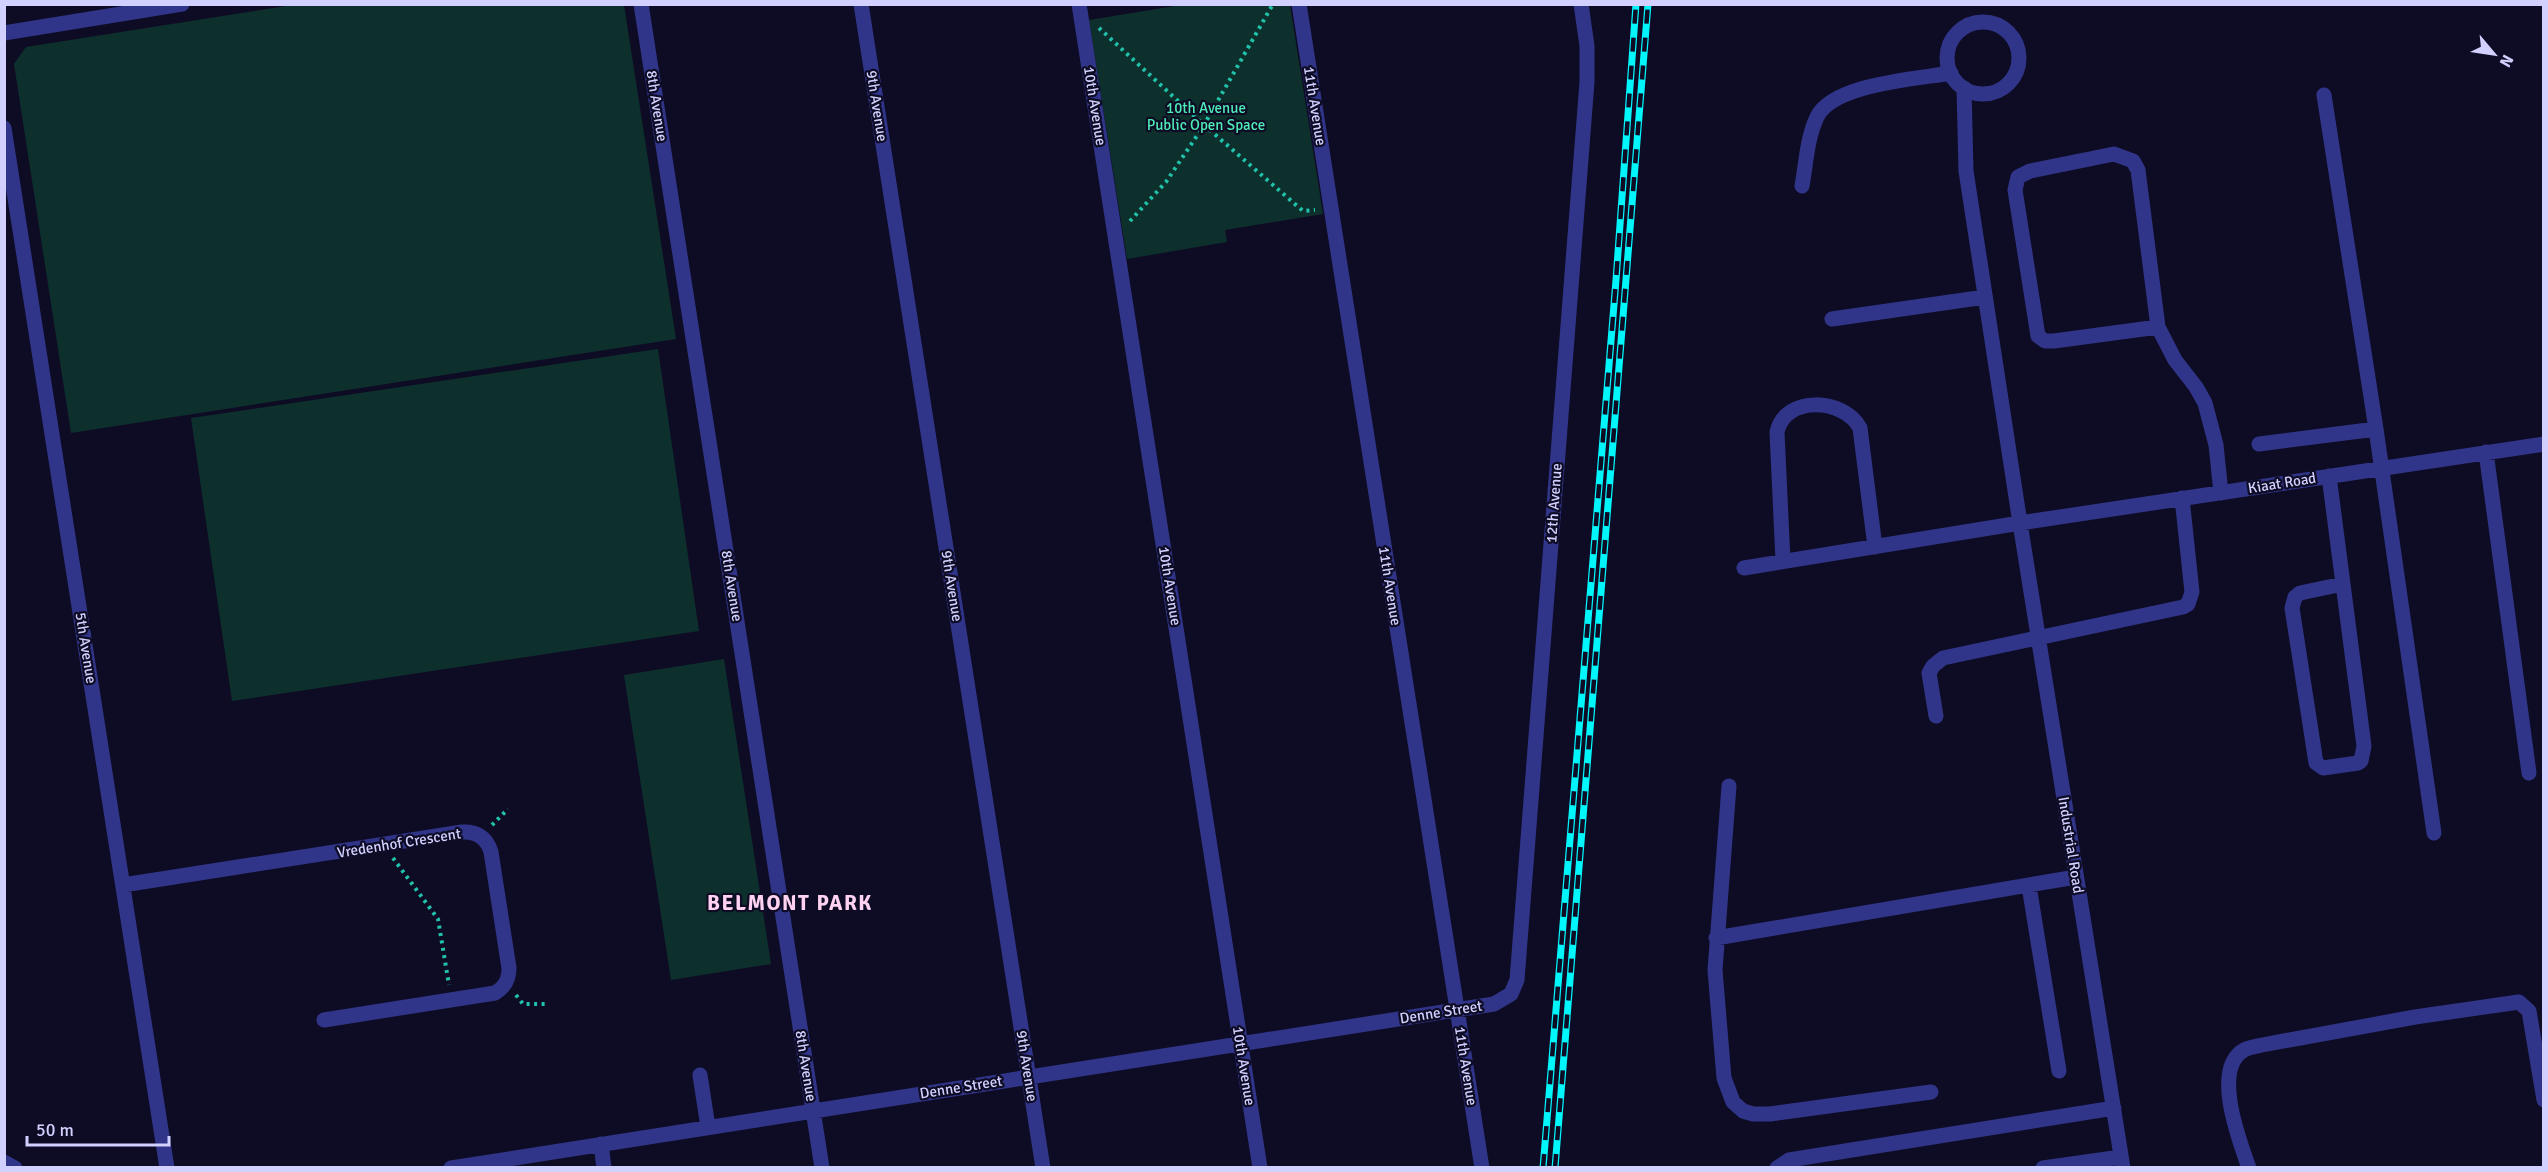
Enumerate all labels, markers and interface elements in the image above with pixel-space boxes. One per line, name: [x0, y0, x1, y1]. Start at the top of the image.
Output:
north arrow: [2464, 24, 2524, 84]
text: N: [2495, 51, 2518, 71]
street label: 10th Avenue: [1080, 65, 1110, 147]
street label: 11th Avenue: [1300, 65, 1330, 147]
street label: 8th Avenue: [642, 69, 672, 143]
street label: 9th Avenue: [862, 69, 892, 143]
park label: 10th Avenue Public Open Space: [1147, 99, 1265, 134]
street label: 12th Avenue: [1542, 463, 1566, 543]
street label: Kiaat Road: [2247, 469, 2317, 497]
street label: 10th Avenue: [1155, 545, 1185, 627]
street label: 11th Avenue: [1375, 545, 1405, 627]
street label: 8th Avenue: [717, 549, 747, 623]
street label: 9th Avenue: [937, 549, 967, 623]
street label: 5th Avenue: [71, 611, 101, 685]
street label: Industrial Road: [2054, 795, 2088, 895]
street label: Vredenhof Crescent: [336, 824, 462, 862]
district label: BELMONT PARK: [707, 890, 873, 916]
street label: Denne Street: [1398, 997, 1484, 1027]
street label: 10th Avenue: [1229, 1025, 1259, 1107]
street label: 11th Avenue: [1451, 1025, 1481, 1107]
street label: 8th Avenue: [791, 1029, 821, 1103]
street label: 9th Avenue: [1012, 1029, 1042, 1103]
street label: Denne Street: [918, 1072, 1004, 1102]
scale bar: [27, 1109, 170, 1147]
text: 50 m: [36, 1119, 74, 1141]

